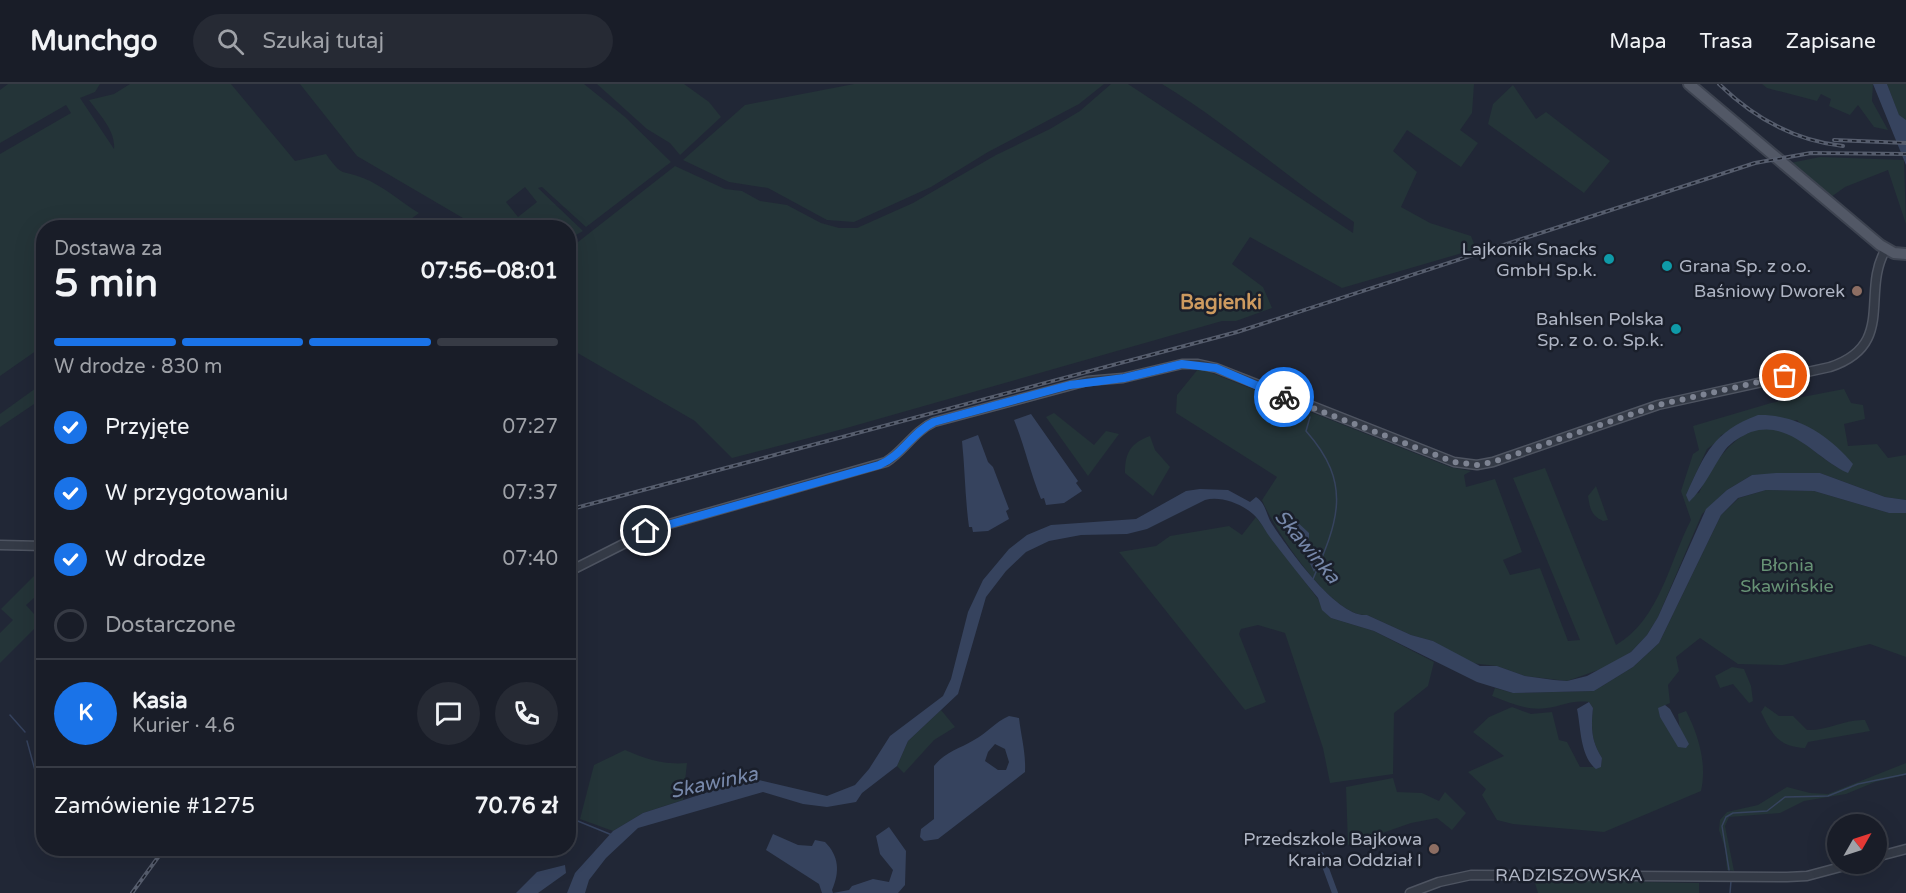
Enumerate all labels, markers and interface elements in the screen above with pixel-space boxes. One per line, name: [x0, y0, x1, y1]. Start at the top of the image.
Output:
search box: [193, 14, 613, 68]
text: Munchgo: [30, 24, 157, 58]
icon: search: [214, 25, 247, 58]
text: Szukaj tutaj: [262, 28, 384, 54]
text: Mapa: [1609, 29, 1666, 54]
text: Trasa: [1699, 29, 1753, 54]
text: Zapisane: [1786, 29, 1876, 54]
text: Dostawa za: [54, 237, 162, 261]
place label: Lajkonik Snacks GmbH Sp.k.: [1461, 238, 1597, 281]
marker: Lajkonik Snacks GmbH Sp.k.: [1602, 252, 1616, 266]
place label: Grana Sp. z o.o.: [1679, 255, 1811, 277]
text: 07:56–08:01: [421, 258, 558, 284]
marker: Grana Sp. z o.o.: [1660, 259, 1674, 273]
text: 5 min: [54, 260, 158, 307]
place label: Baśniowy Dworek: [1694, 280, 1845, 302]
marker: Baśniowy Dworek: [1850, 284, 1864, 298]
district label: Bagienki: [1180, 291, 1262, 315]
place label: Bahlsen Polska Sp. z o. o. Sp.k.: [1536, 308, 1664, 351]
marker: Bahlsen Polska Sp. z o. o. Sp.k.: [1669, 322, 1683, 336]
pin: [1759, 350, 1810, 401]
text: W drodze · 830 m: [54, 355, 222, 379]
icon: bag: [1768, 359, 1801, 392]
courier: [1254, 367, 1314, 427]
icon: bike: [1268, 381, 1301, 414]
icon: check: [54, 411, 87, 444]
text: Przyjęte: [105, 414, 190, 440]
text: 07:27: [503, 415, 558, 439]
icon: check: [54, 477, 87, 510]
text: W przygotowaniu: [105, 480, 288, 506]
text: 07:37: [503, 481, 558, 505]
pin: [620, 505, 671, 556]
water label: Skawinka: [1269, 505, 1345, 589]
icon: home: [629, 514, 662, 547]
icon: check: [54, 543, 87, 576]
text: W drodze: [105, 546, 206, 572]
text: 07:40: [503, 547, 558, 571]
park label: Błonia Skawińskie: [1740, 554, 1834, 597]
text: Dostarczone: [105, 612, 236, 638]
button: chat: [417, 682, 480, 745]
button: phone: [495, 682, 558, 745]
text: Kasia: [132, 688, 188, 714]
text: K: [78, 700, 93, 726]
text: Kurier · 4.6: [132, 714, 235, 738]
water label: Skawinka: [668, 762, 761, 804]
text: Zamówienie #1275: [54, 793, 255, 819]
text: 70.76 zł: [475, 793, 558, 819]
north arrow: [1827, 814, 1887, 874]
map controls: [1827, 814, 1887, 874]
place label: Przedszkole Bajkowa Kraina Oddział I: [1243, 828, 1422, 871]
marker: Przedszkole Bajkowa Kraina Oddział I: [1427, 842, 1441, 856]
street label: RADZISZOWSKA: [1495, 864, 1643, 886]

